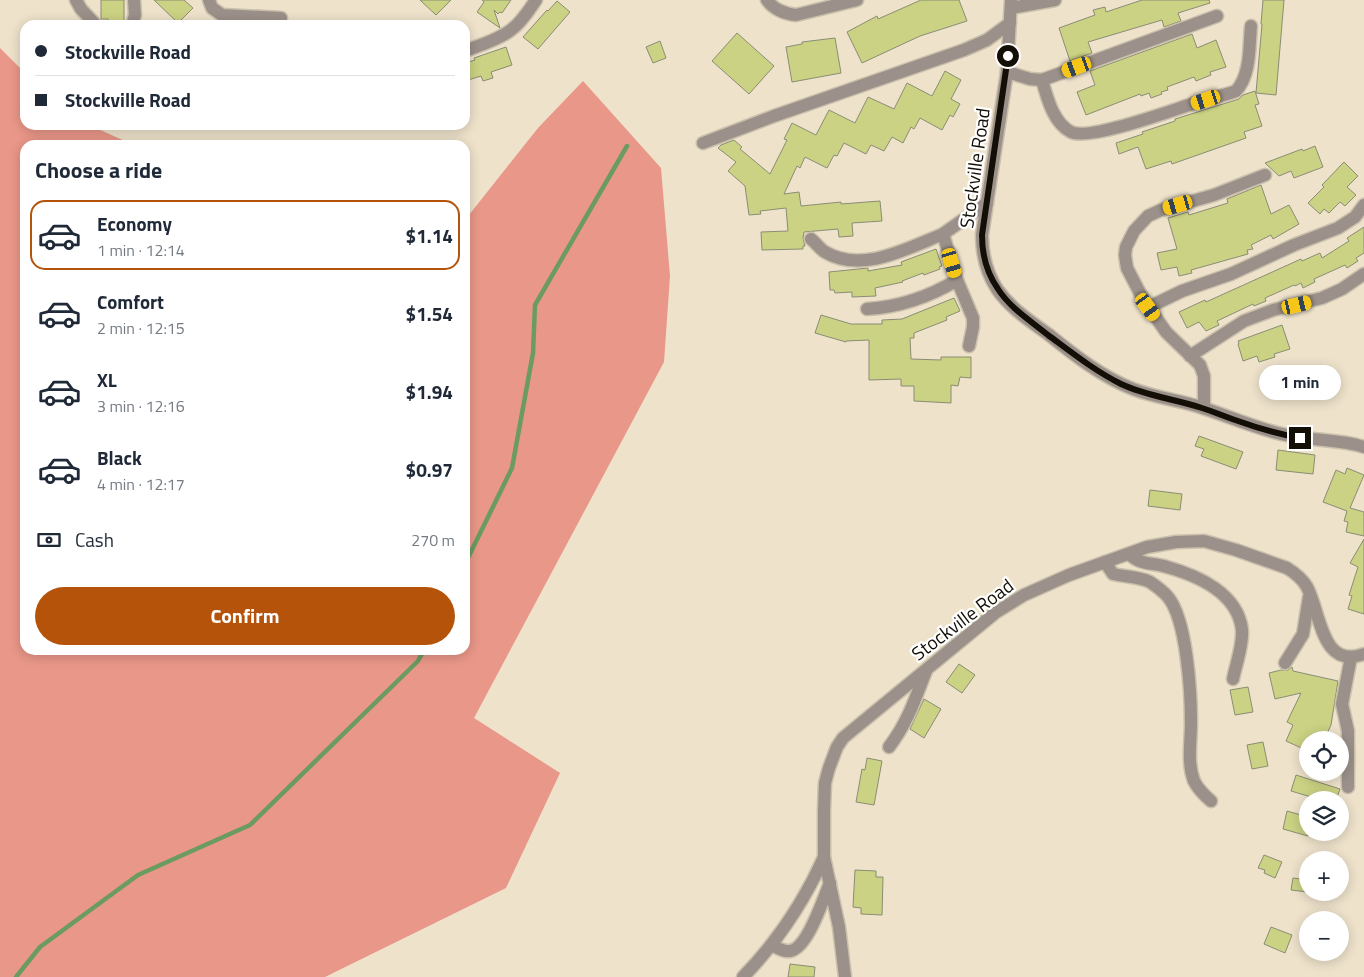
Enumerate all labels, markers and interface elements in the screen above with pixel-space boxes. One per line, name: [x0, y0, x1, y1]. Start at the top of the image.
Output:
text: Stockville Road: [65, 37, 191, 66]
route start: [997, 45, 1019, 67]
car: [1060, 55, 1093, 79]
text: Stockville Road: [65, 85, 191, 114]
car: [1189, 88, 1222, 112]
street label: Stockville Road: [951, 106, 997, 230]
text: Choose a ride: [35, 153, 162, 187]
car: [1161, 194, 1194, 216]
text: Economy: [97, 209, 172, 238]
icon: car: [37, 213, 82, 258]
text: $1.14: [406, 221, 453, 250]
text: 1 min · 12:14: [97, 238, 185, 262]
car: [940, 246, 963, 280]
text: Comfort: [97, 287, 164, 316]
car: [1133, 290, 1162, 324]
icon: car: [37, 291, 82, 336]
car: [1280, 294, 1313, 316]
text: $1.54: [406, 299, 453, 328]
text: 2 min · 12:15: [97, 316, 185, 340]
text: XL: [97, 365, 117, 394]
callout: 1 min: [1259, 366, 1341, 400]
icon: car: [37, 369, 82, 414]
text: 1 min: [1281, 370, 1319, 394]
text: $1.94: [406, 377, 453, 406]
text: 3 min · 12:16: [97, 394, 185, 418]
route end: [1289, 427, 1311, 449]
text: Black: [97, 443, 142, 472]
icon: car: [37, 447, 82, 492]
text: $0.97: [406, 455, 453, 484]
text: 4 min · 12:17: [97, 472, 185, 496]
text: Cash: [75, 525, 114, 554]
icon: cash: [35, 526, 63, 554]
text: 270 m: [411, 528, 455, 552]
street label: Stockville Road: [905, 571, 1019, 667]
button: Confirm: [35, 587, 455, 645]
map controls: [1299, 731, 1349, 961]
button: locate: [1299, 731, 1349, 781]
button: layers: [1299, 791, 1349, 841]
button: +: [1299, 851, 1349, 901]
button: −: [1299, 911, 1349, 961]

